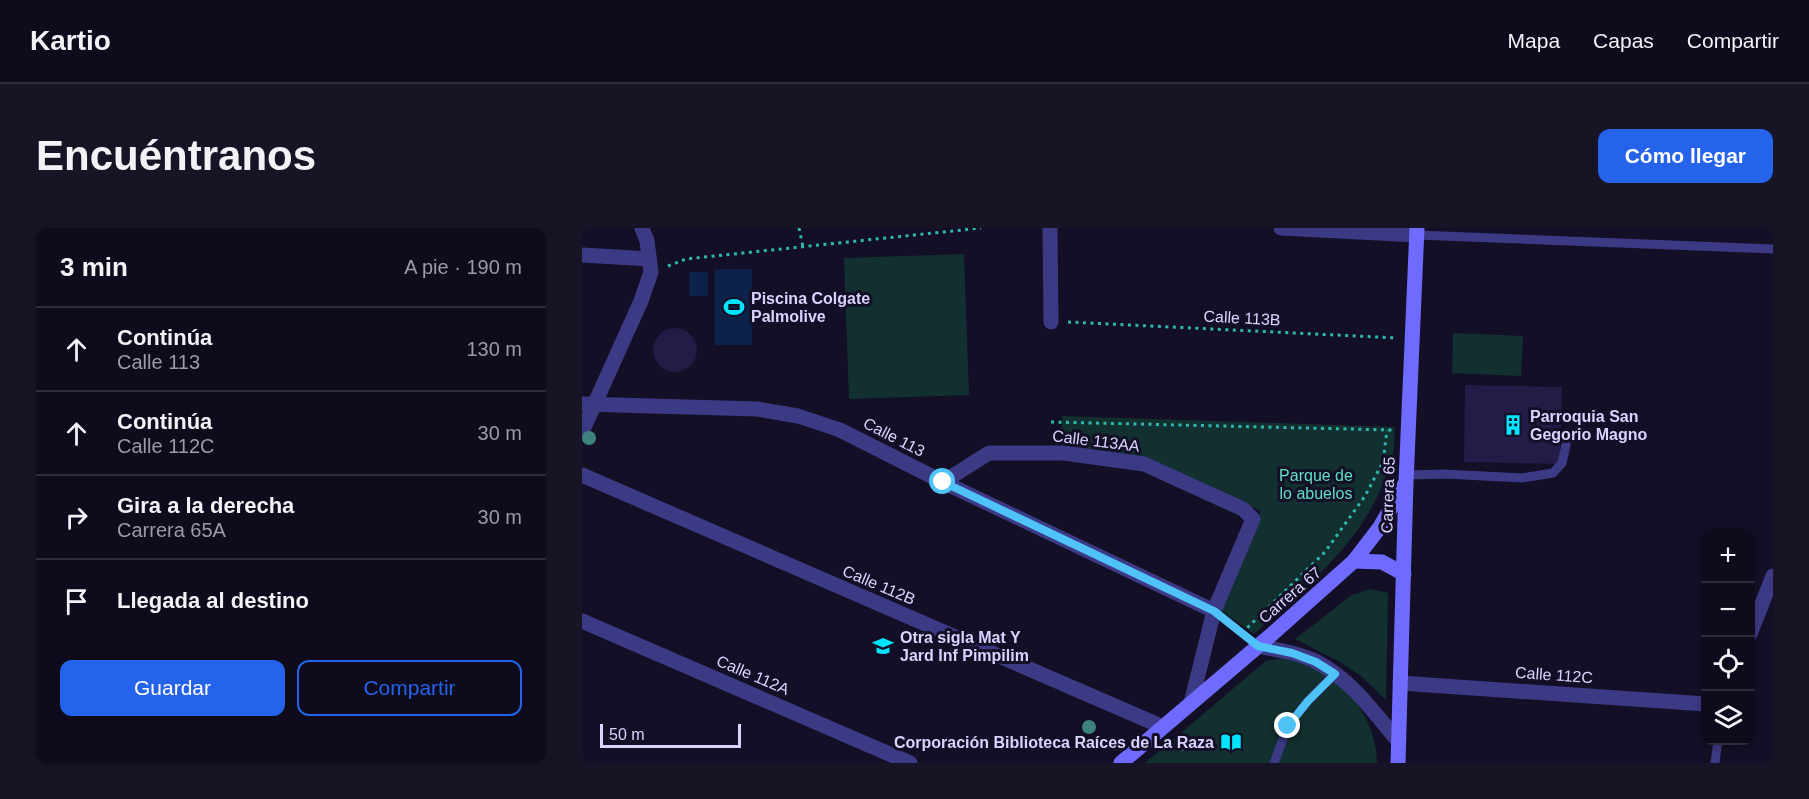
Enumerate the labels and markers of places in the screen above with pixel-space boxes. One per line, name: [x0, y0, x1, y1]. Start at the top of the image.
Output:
place label: Piscina Colgate Palmolive: [751, 290, 870, 325]
sports icon: Piscina Colgate Palmolive: [722, 295, 746, 319]
place label: Parroquia San Gegorio Magno: [1530, 408, 1648, 443]
building icon: Parroquia San Gegorio Magno: [1501, 413, 1525, 437]
place label: Otra sigla Mat Y Jard Inf Pimpilim: [900, 629, 1029, 664]
school or university icon: Otra sigla Mat Y Jard Inf Pimpilim: [871, 634, 895, 658]
library icon: Corporación Biblioteca Raíces de La Raza: [1219, 730, 1243, 754]
place label: Corporación Biblioteca Raíces de La Raza: [894, 734, 1214, 751]

